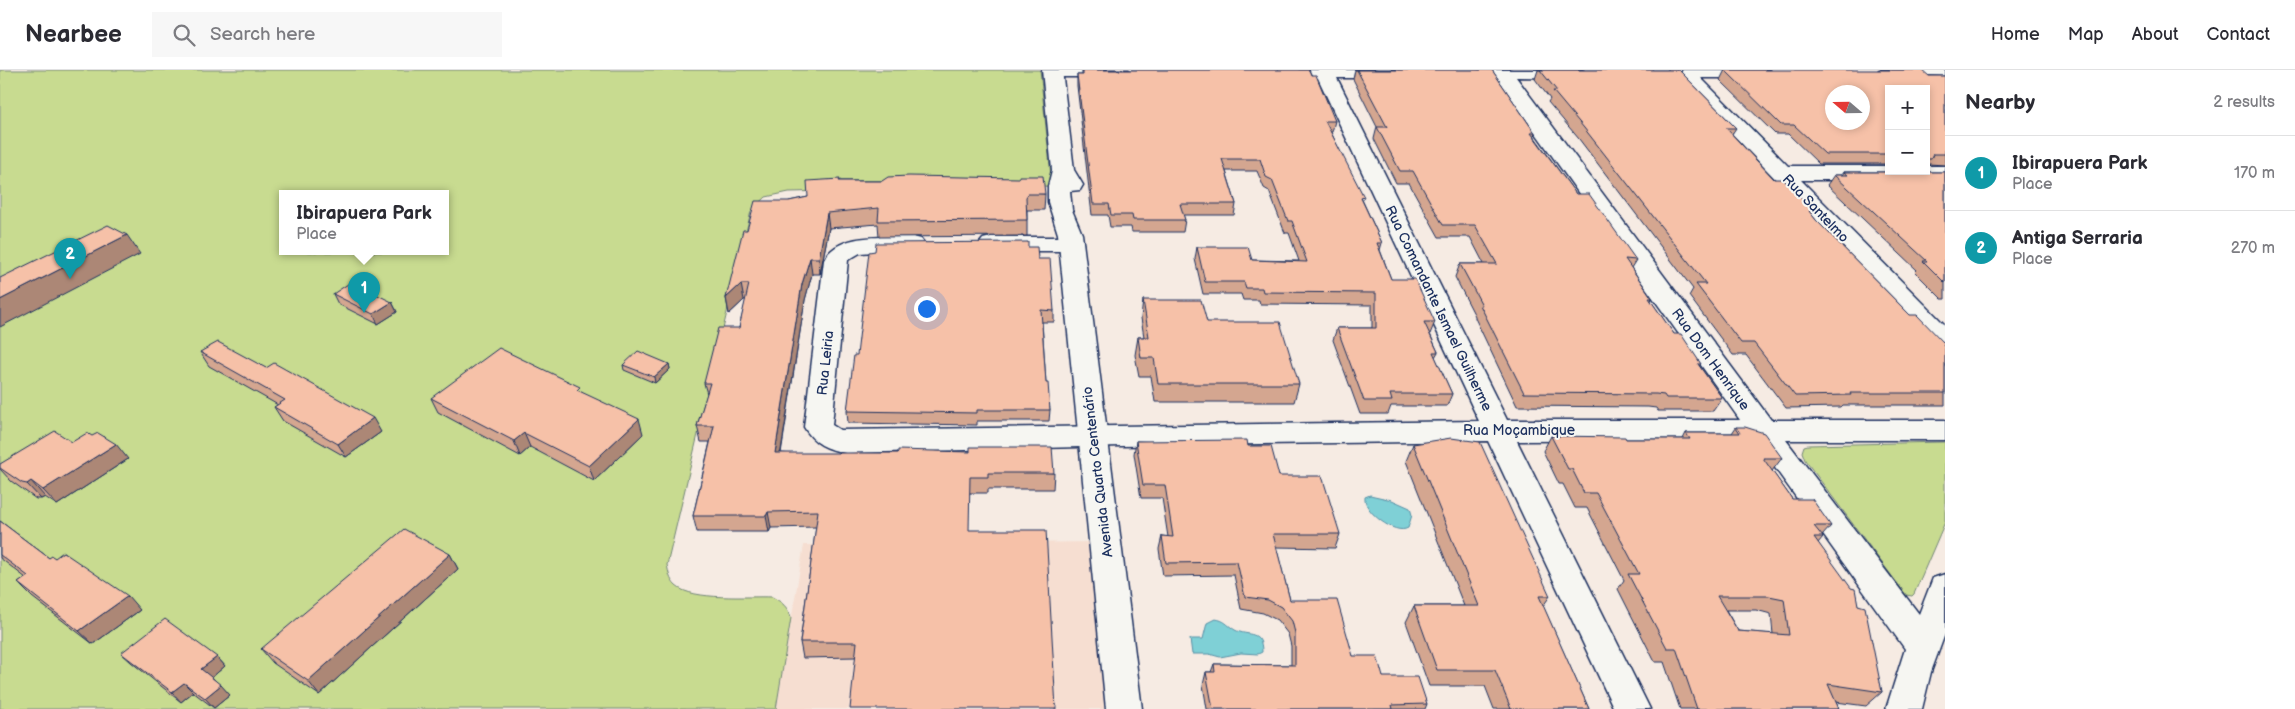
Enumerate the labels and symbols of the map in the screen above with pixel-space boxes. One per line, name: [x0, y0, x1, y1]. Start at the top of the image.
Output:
north arrow: [1825, 85, 1870, 130]
street label: Rua Santelmo: [1779, 171, 1852, 246]
street label: Rua Comandante Ismael Guilherme: [1381, 203, 1496, 414]
pin: 2: [54, 238, 86, 279]
pin: 1: [348, 272, 380, 313]
your location: [914, 296, 940, 322]
street label: Rua Dom Henrique: [1668, 305, 1753, 414]
street label: Rua Leiria: [814, 330, 837, 396]
street label: Avenida Quarto Centenário: [1079, 386, 1116, 558]
street label: Rua Moçambique: [1463, 422, 1575, 439]

